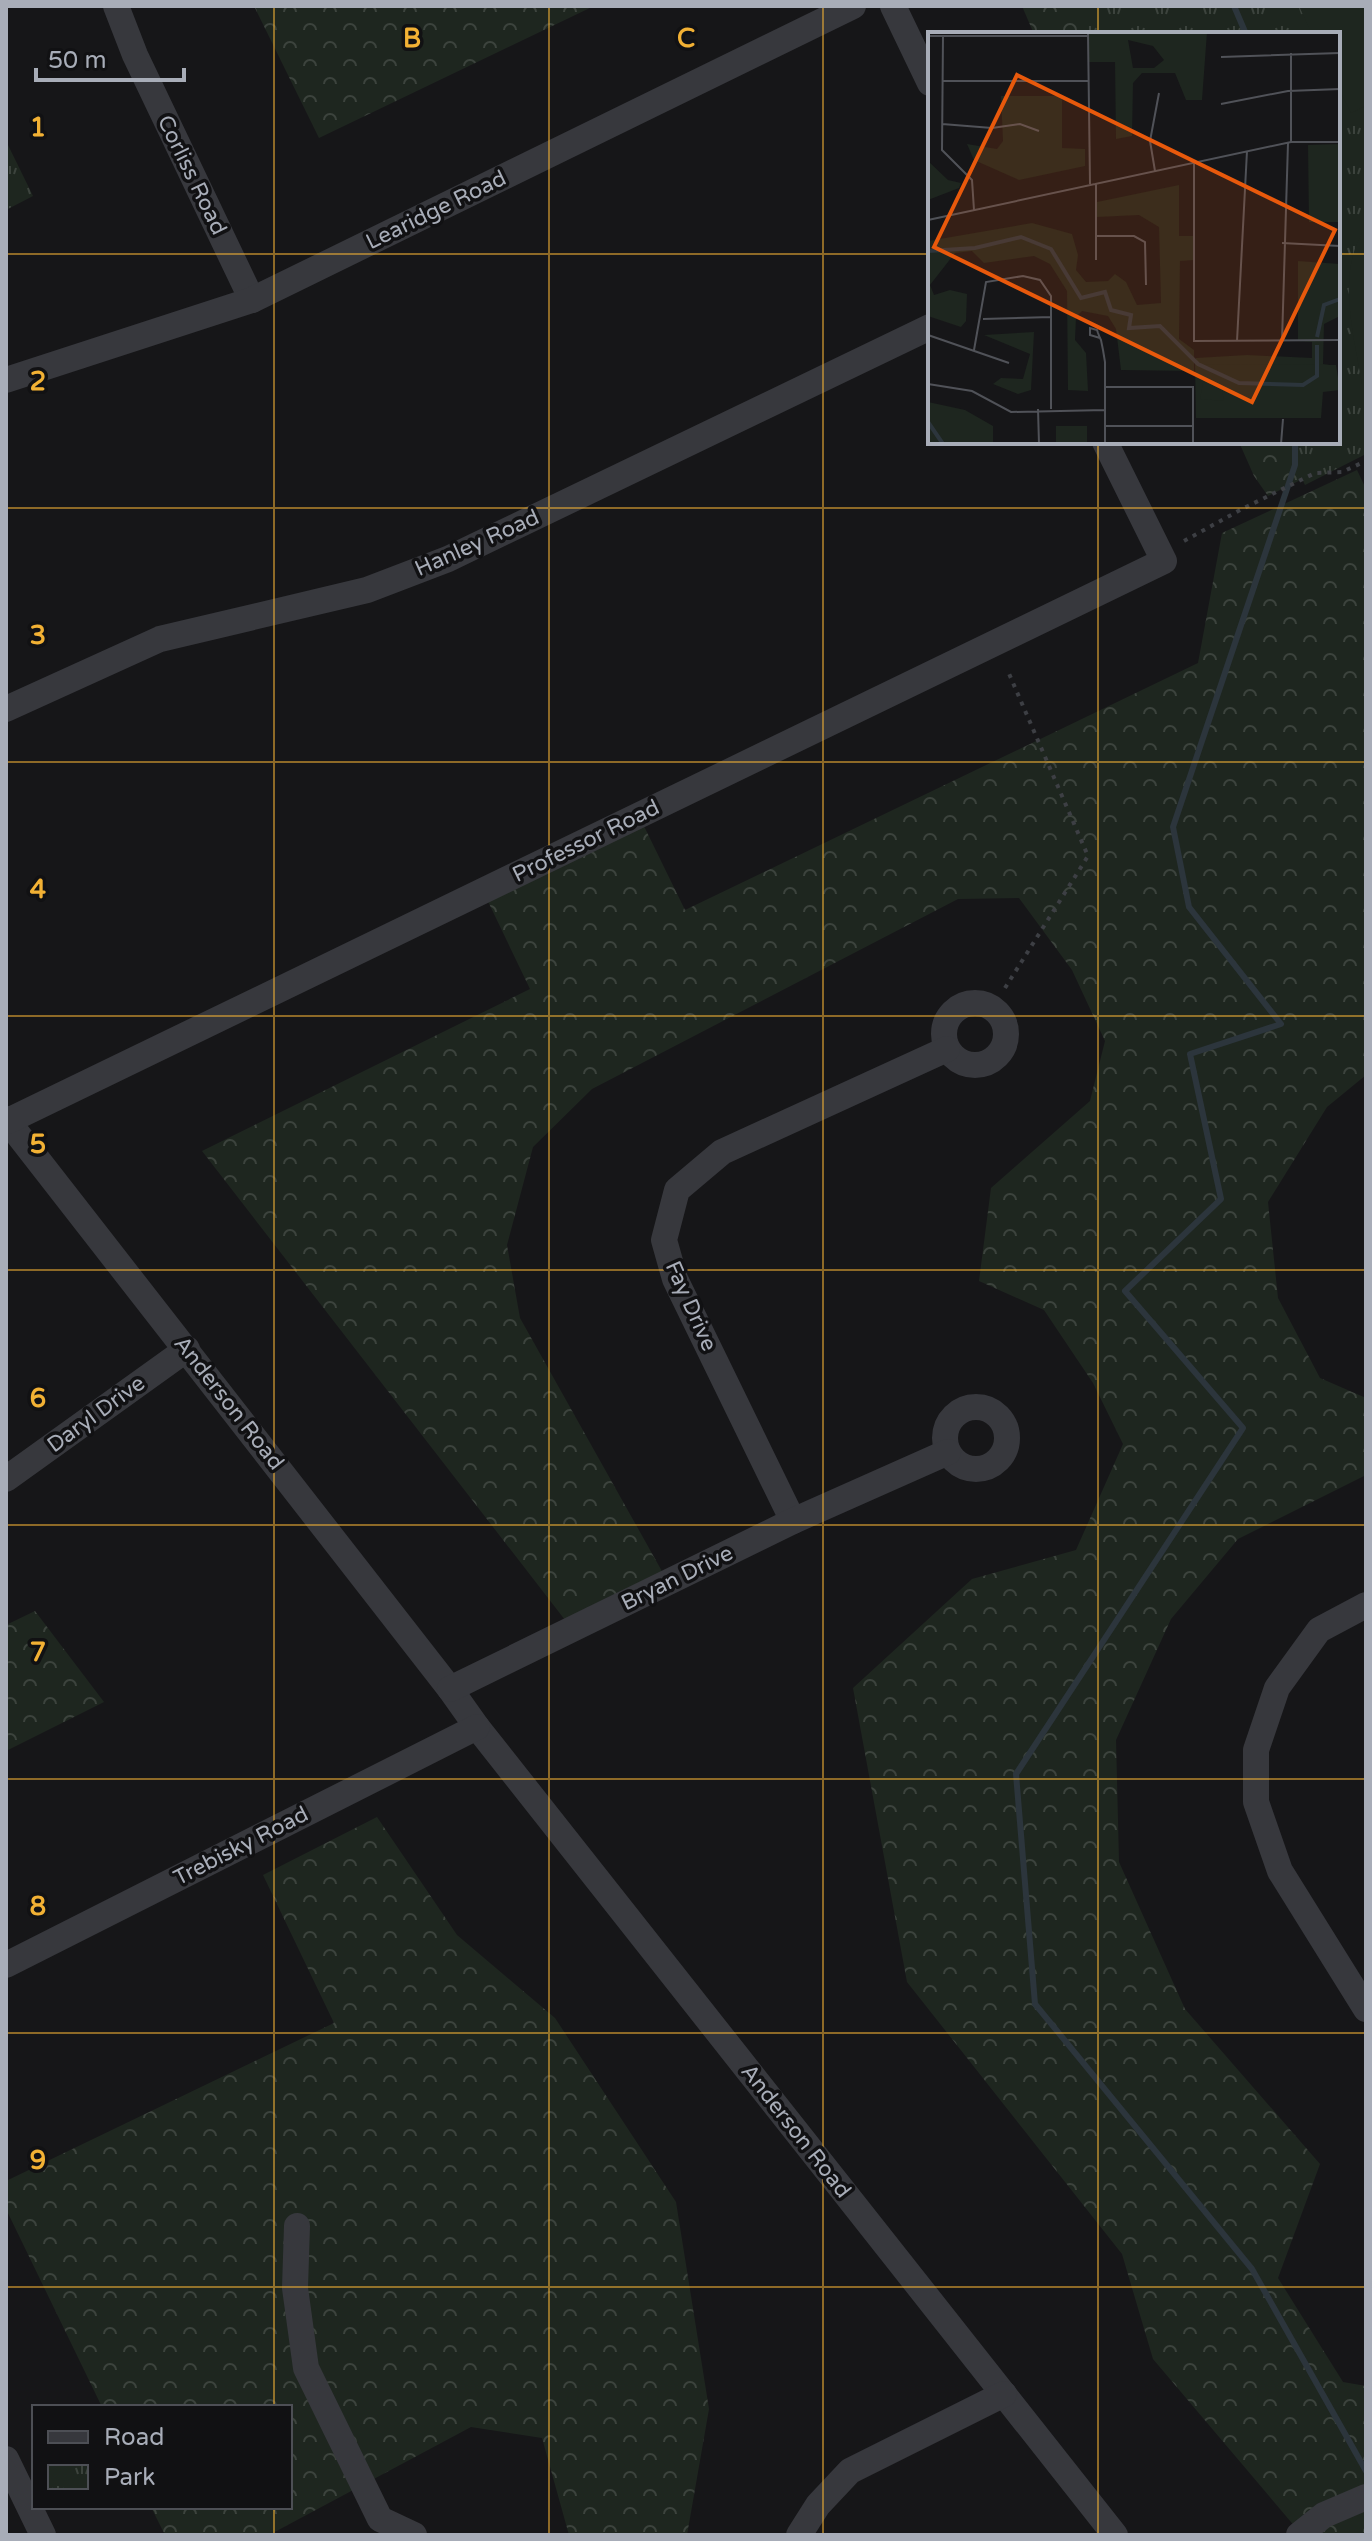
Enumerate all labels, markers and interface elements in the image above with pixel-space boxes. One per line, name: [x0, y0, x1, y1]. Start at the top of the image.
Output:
text: B: [403, 23, 421, 54]
text: C: [677, 23, 695, 54]
scale bar: [36, 32, 184, 82]
inset map: [928, 32, 1340, 444]
text: 50 m: [48, 46, 106, 75]
street label: Corliss Road: [152, 111, 232, 239]
text: 1: [30, 112, 46, 143]
street label: Learidge Road: [362, 165, 510, 255]
text: 2: [30, 366, 46, 397]
street label: Hanley Road: [411, 504, 543, 582]
text: 3: [30, 620, 46, 651]
street label: Professor Road: [508, 794, 664, 888]
text: 4: [30, 874, 46, 905]
text: 5: [30, 1129, 46, 1160]
street label: Fay Drive: [660, 1257, 722, 1355]
street label: Anderson Road: [169, 1331, 289, 1475]
street label: Daryl Drive: [42, 1370, 150, 1458]
text: 6: [30, 1383, 46, 1414]
street label: Bryan Drive: [617, 1540, 737, 1616]
text: 7: [30, 1637, 46, 1668]
street label: Trebisky Road: [169, 1801, 313, 1891]
text: 8: [30, 1891, 46, 1922]
street label: Anderson Road: [736, 2059, 856, 2203]
text: 9: [30, 2145, 46, 2176]
legend: [32, 2405, 292, 2509]
text: Road: [104, 2423, 164, 2452]
text: Park: [104, 2463, 155, 2492]

